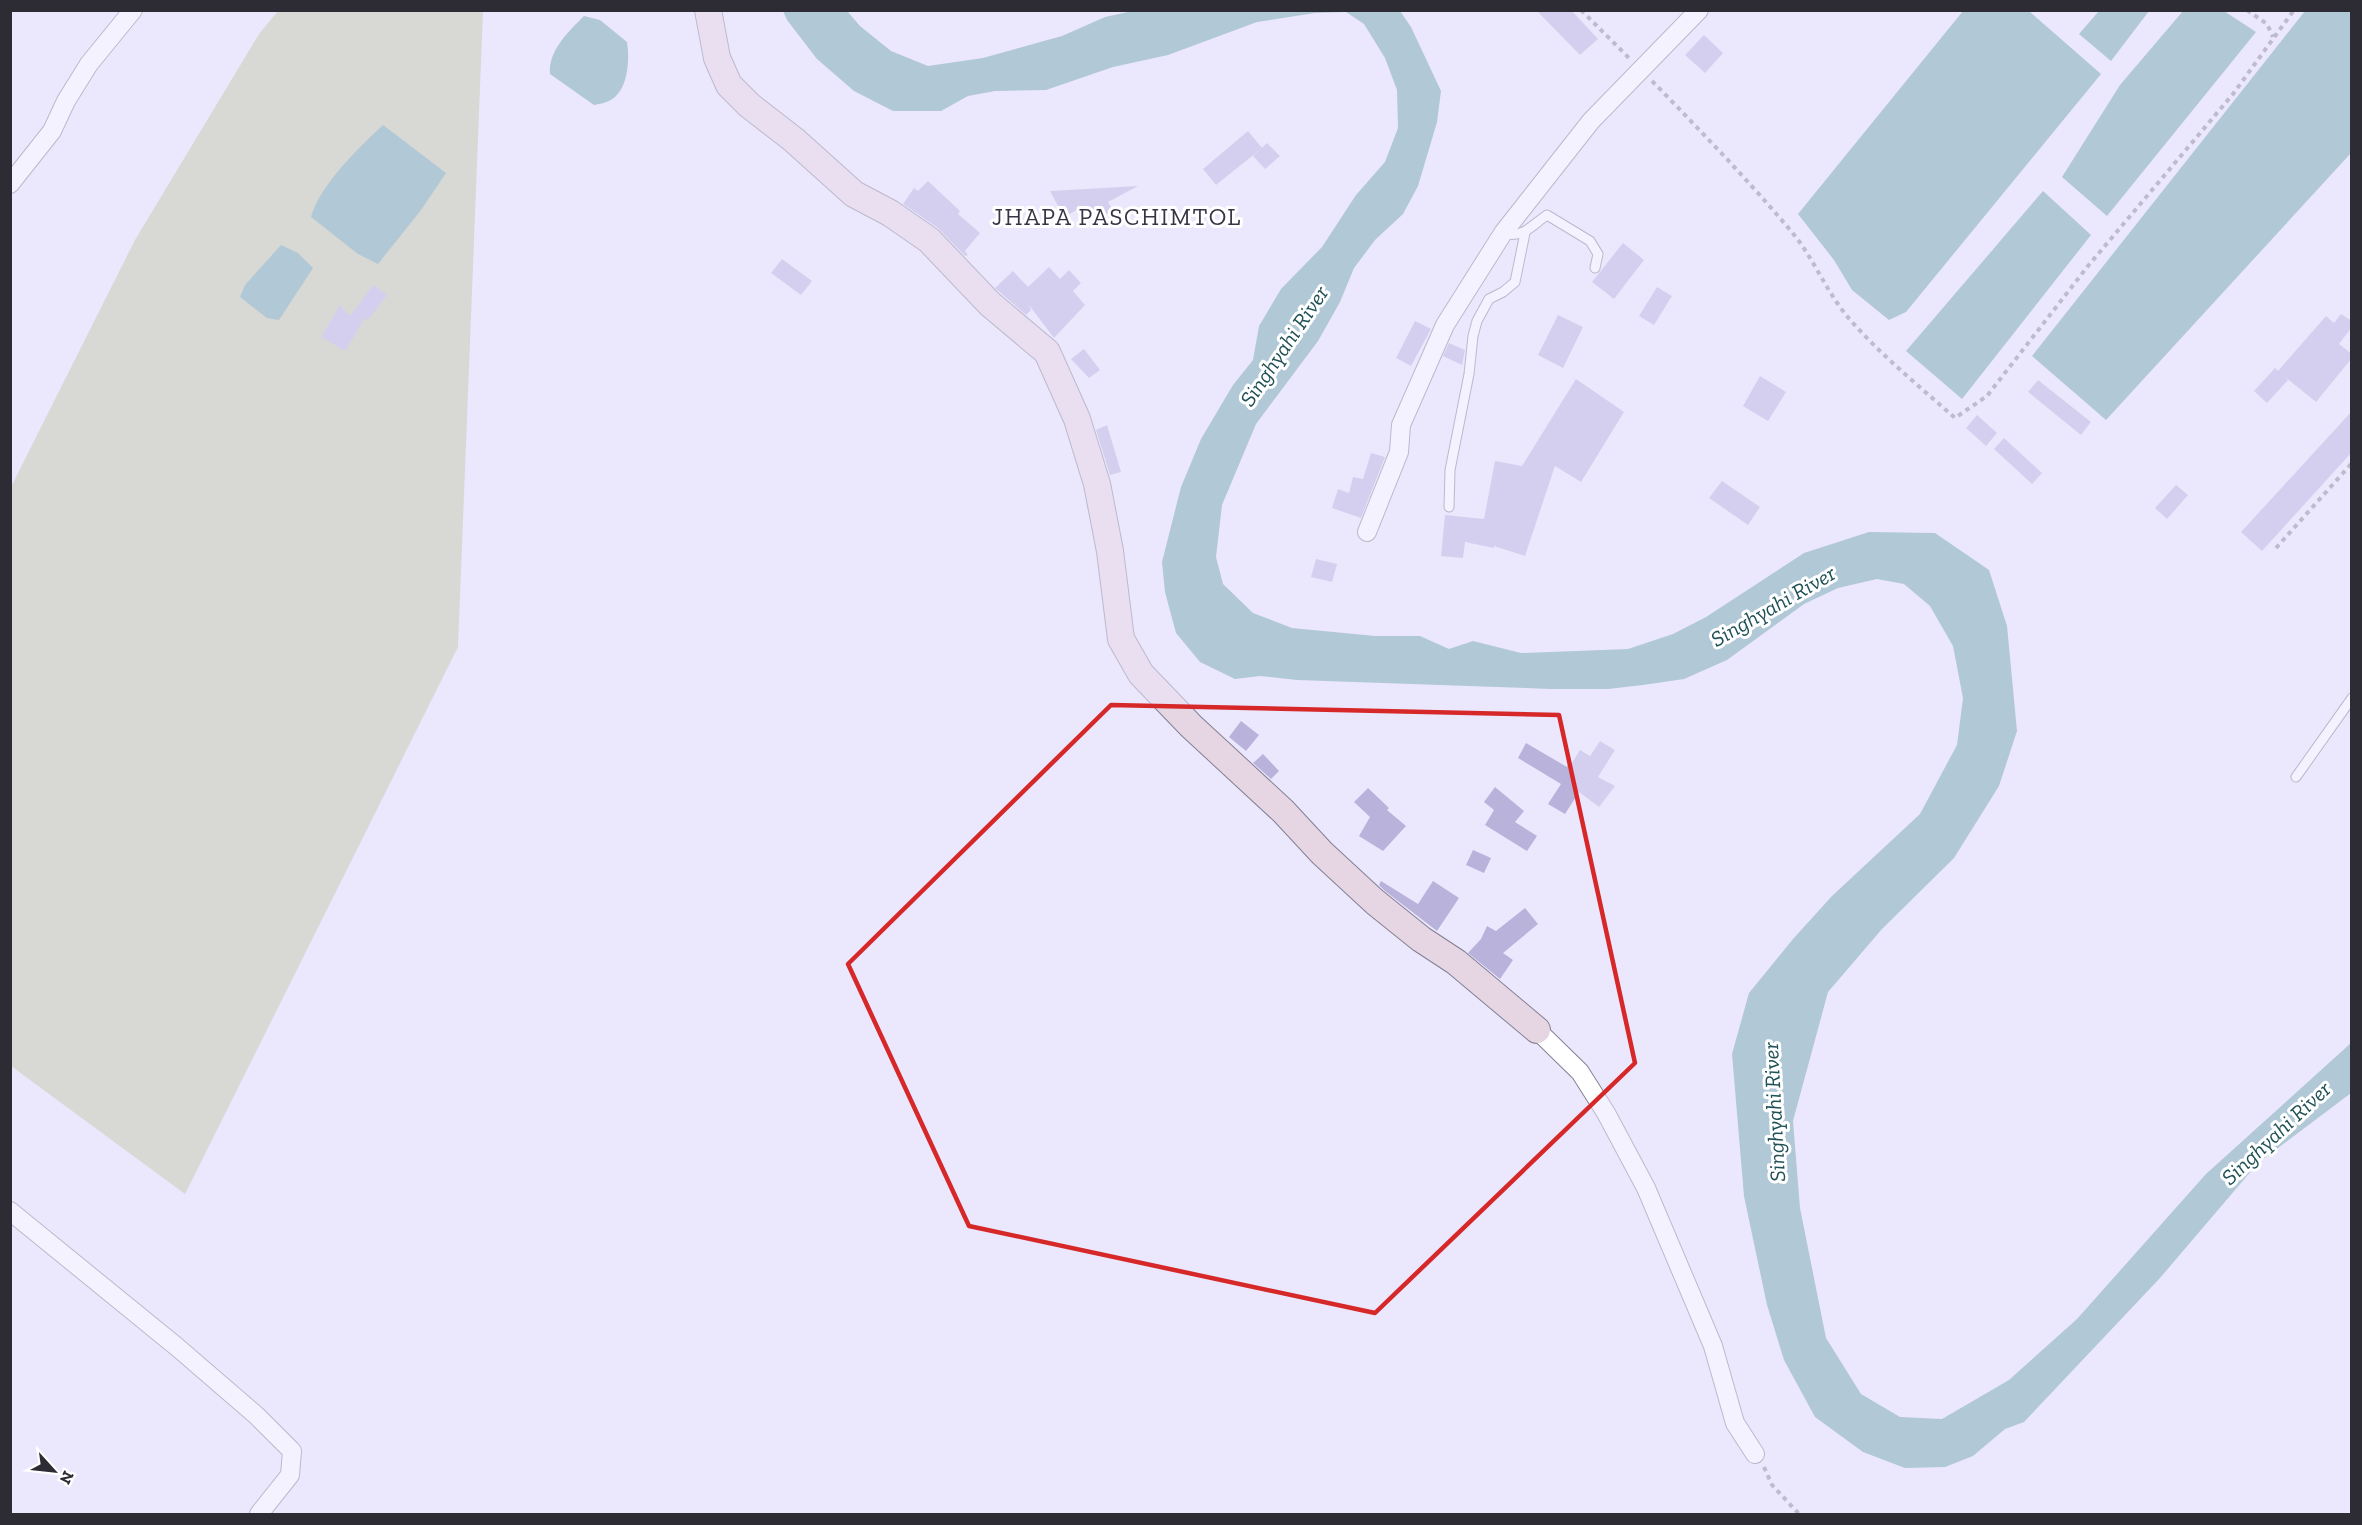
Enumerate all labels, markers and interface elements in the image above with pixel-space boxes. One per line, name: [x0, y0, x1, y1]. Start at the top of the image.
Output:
district label: JHAPA PASCHIMTOL: [992, 202, 1242, 231]
water label: Singhyahi River: [1234, 280, 1335, 411]
water label: Singhyahi River: [1706, 559, 1841, 653]
water label: Singhyahi River: [1757, 1041, 1791, 1182]
water label: Singhyahi River: [2216, 1075, 2337, 1191]
north arrow: [24, 1441, 84, 1501]
text: N: [56, 1468, 78, 1487]

